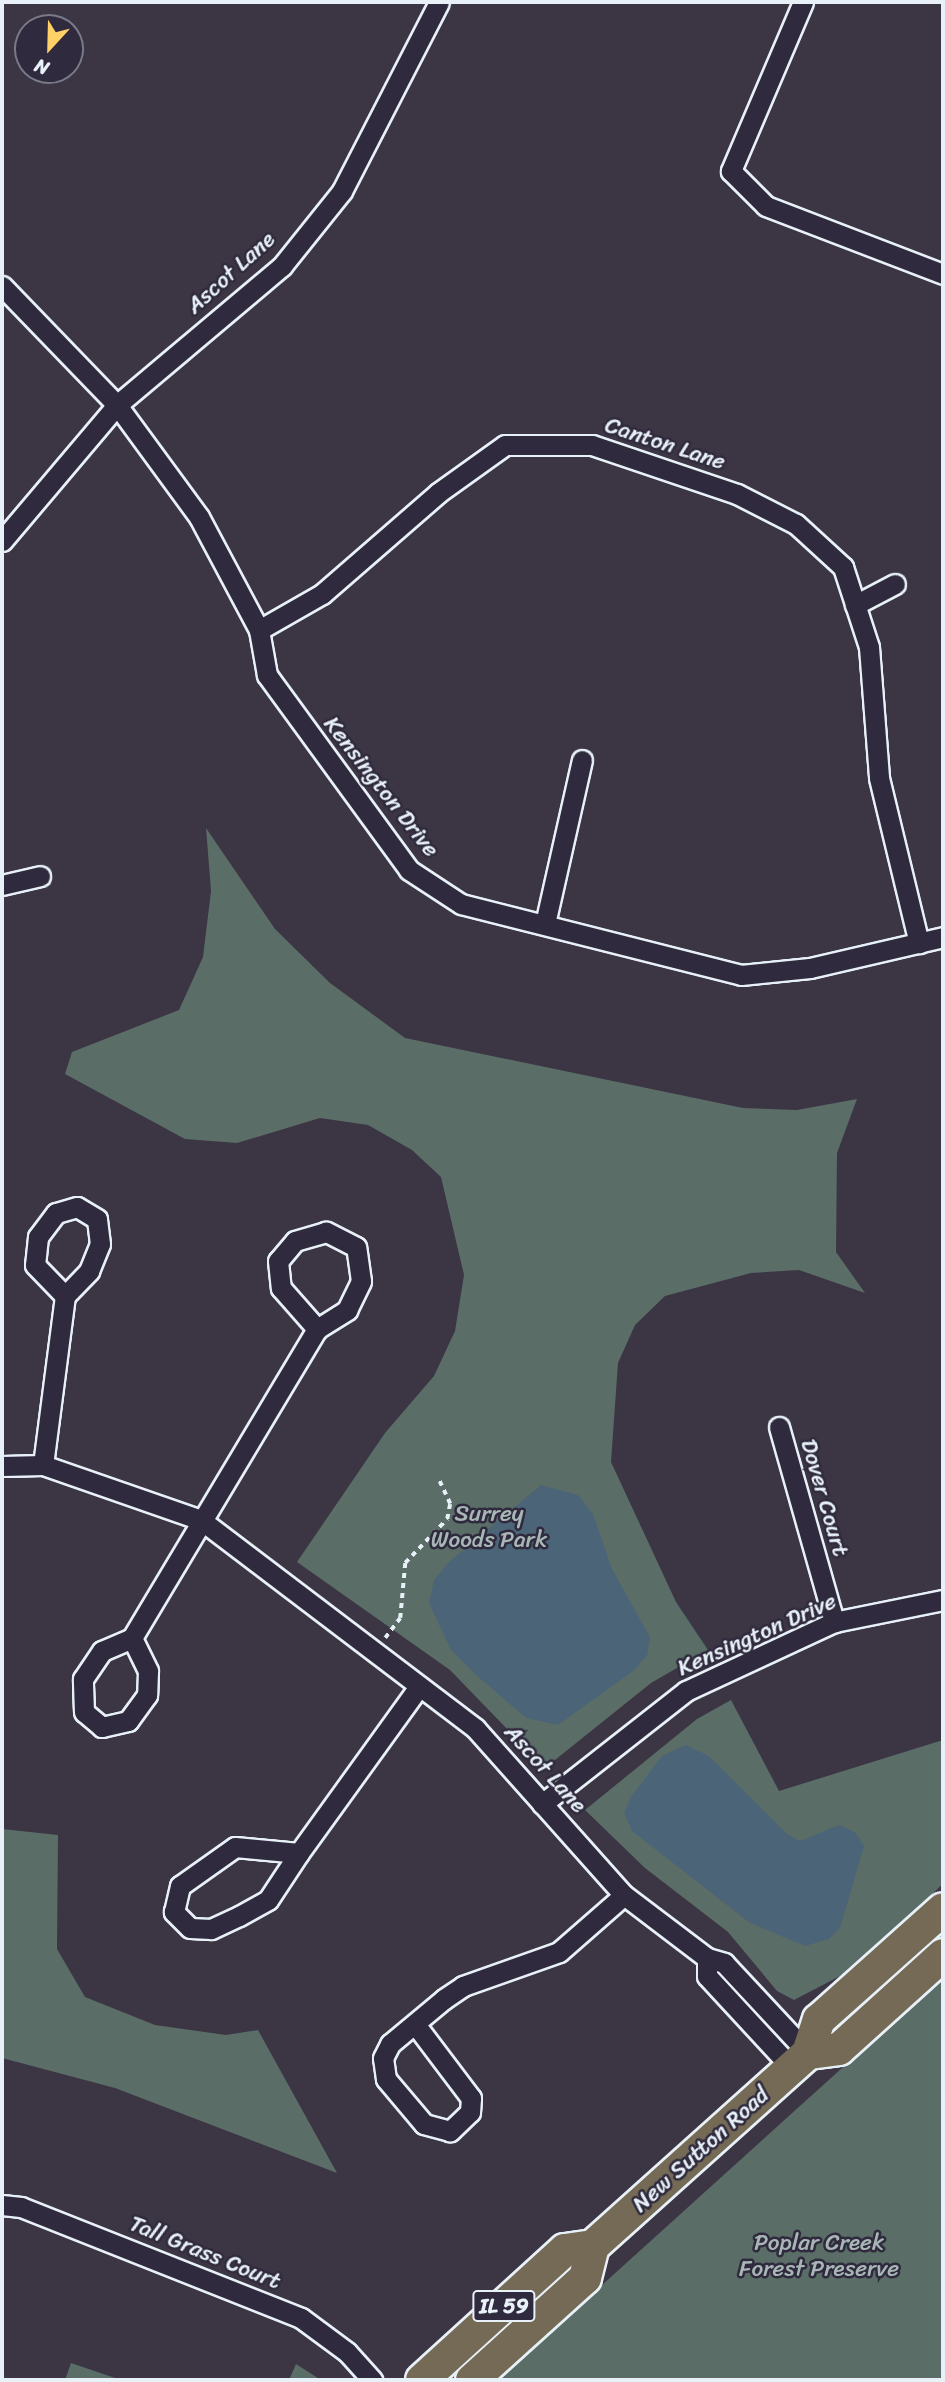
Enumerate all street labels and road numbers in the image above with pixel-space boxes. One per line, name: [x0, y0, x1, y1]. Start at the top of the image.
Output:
street label: Ascot Lane: [181, 226, 281, 320]
street label: Canton Lane: [601, 412, 729, 476]
street label: Kensington Drive: [317, 711, 445, 863]
street label: Dover Court: [794, 1436, 854, 1560]
street label: Kensington Drive: [673, 1588, 841, 1682]
street label: Ascot Lane: [498, 1719, 592, 1819]
street label: New Sutton Road: [627, 2081, 775, 2219]
street label: Tall Grass Court: [125, 2210, 285, 2296]
road number: IL 59: [471, 2288, 537, 2324]

